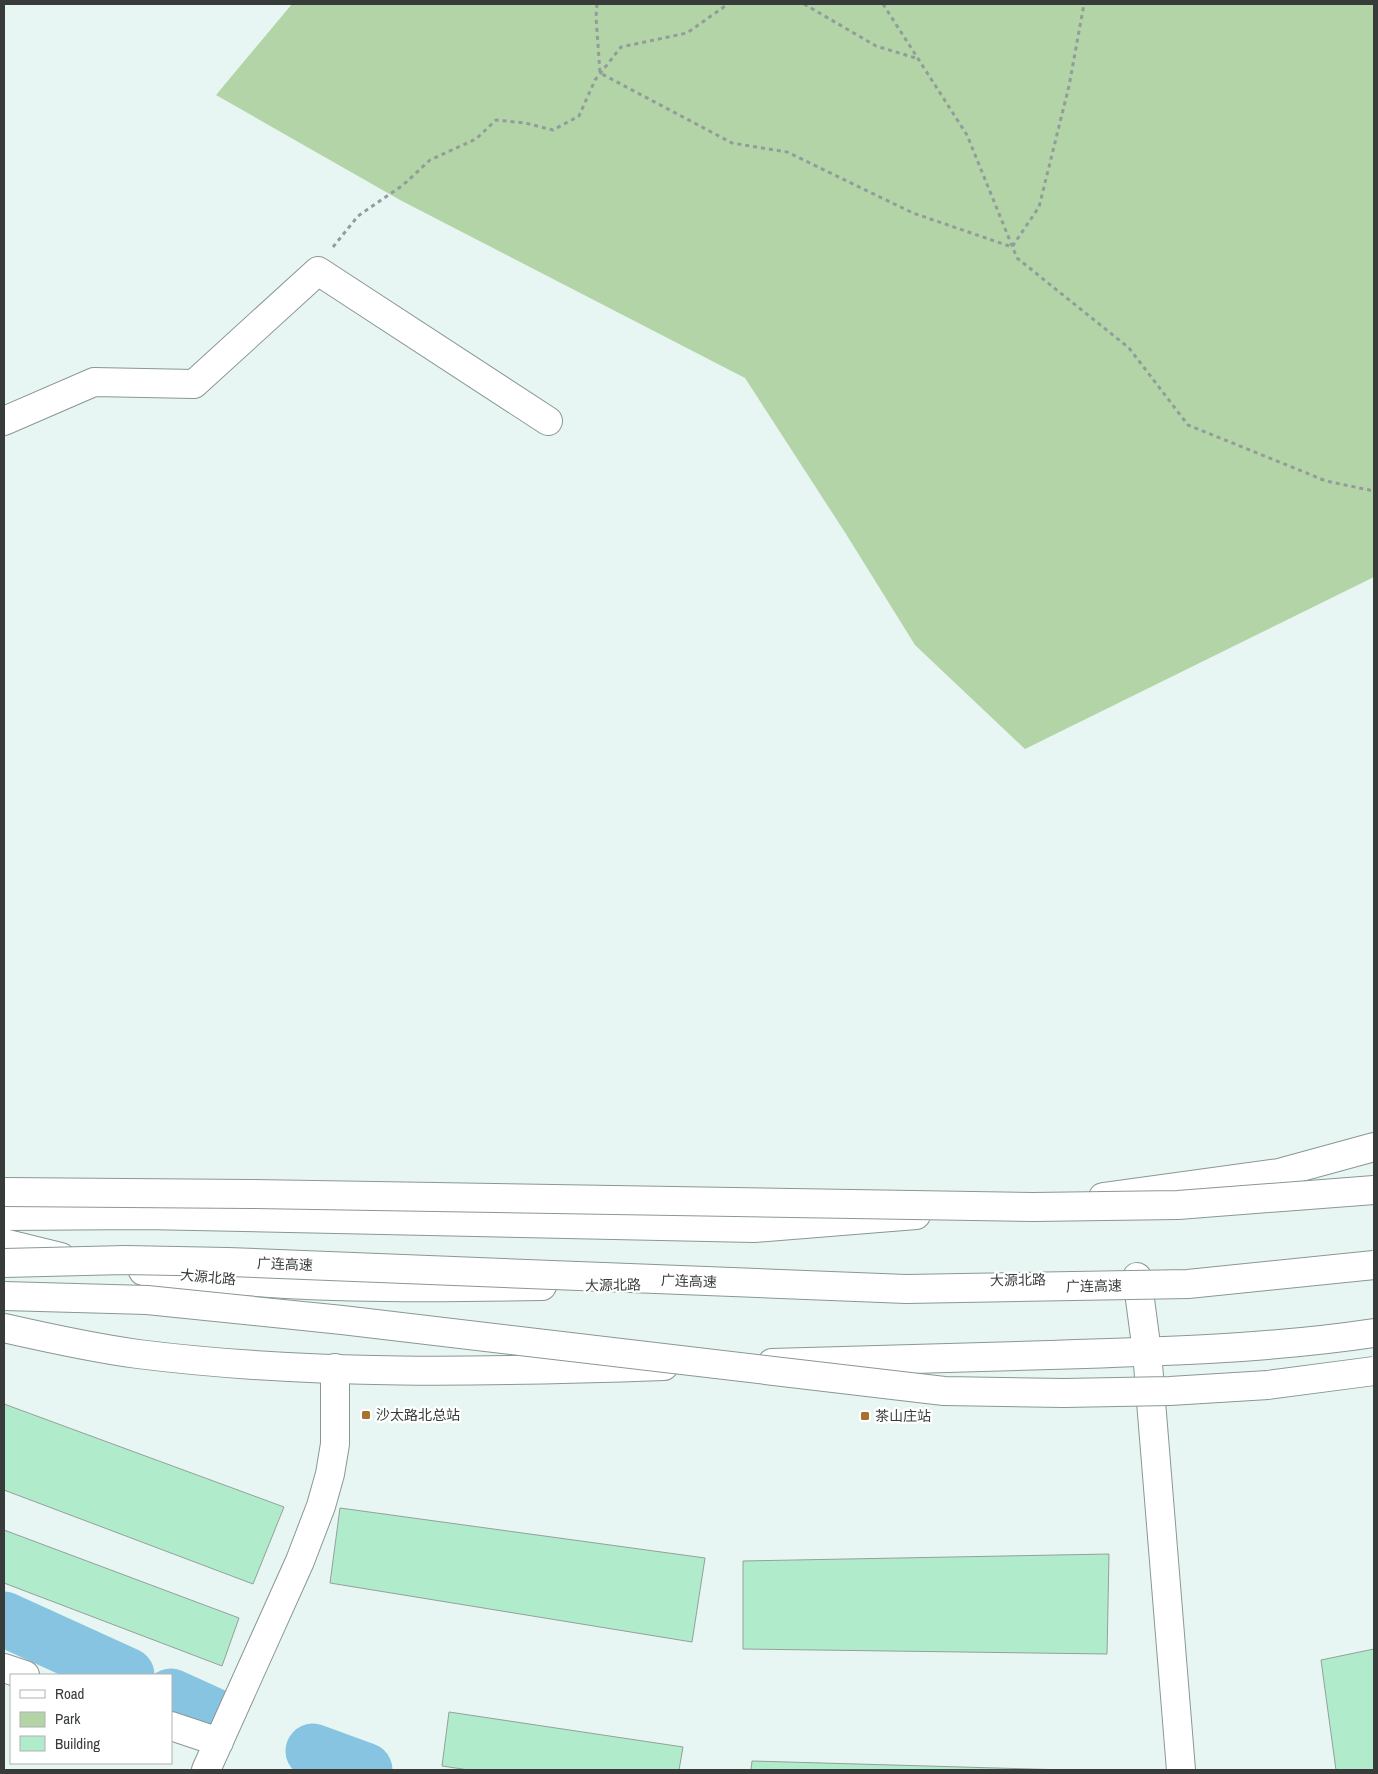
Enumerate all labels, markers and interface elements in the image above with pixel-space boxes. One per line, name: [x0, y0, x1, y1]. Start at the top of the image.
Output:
street label: 广连高速: [257, 1254, 313, 1274]
street label: 大源北路: [179, 1266, 237, 1288]
street label: 广连高速: [661, 1271, 717, 1291]
street label: 大源北路: [990, 1271, 1046, 1289]
street label: 大源北路: [585, 1276, 641, 1294]
street label: 广连高速: [1066, 1277, 1122, 1295]
place label: 沙太路北总站: [376, 1406, 460, 1424]
place label: 茶山庄站: [875, 1407, 931, 1425]
marker: 沙太路北总站: [360, 1409, 372, 1421]
marker: 茶山庄站: [859, 1410, 871, 1422]
legend: [10, 1674, 172, 1764]
text: Road: [55, 1683, 84, 1704]
text: Park: [55, 1708, 81, 1729]
text: Building: [55, 1733, 100, 1754]

